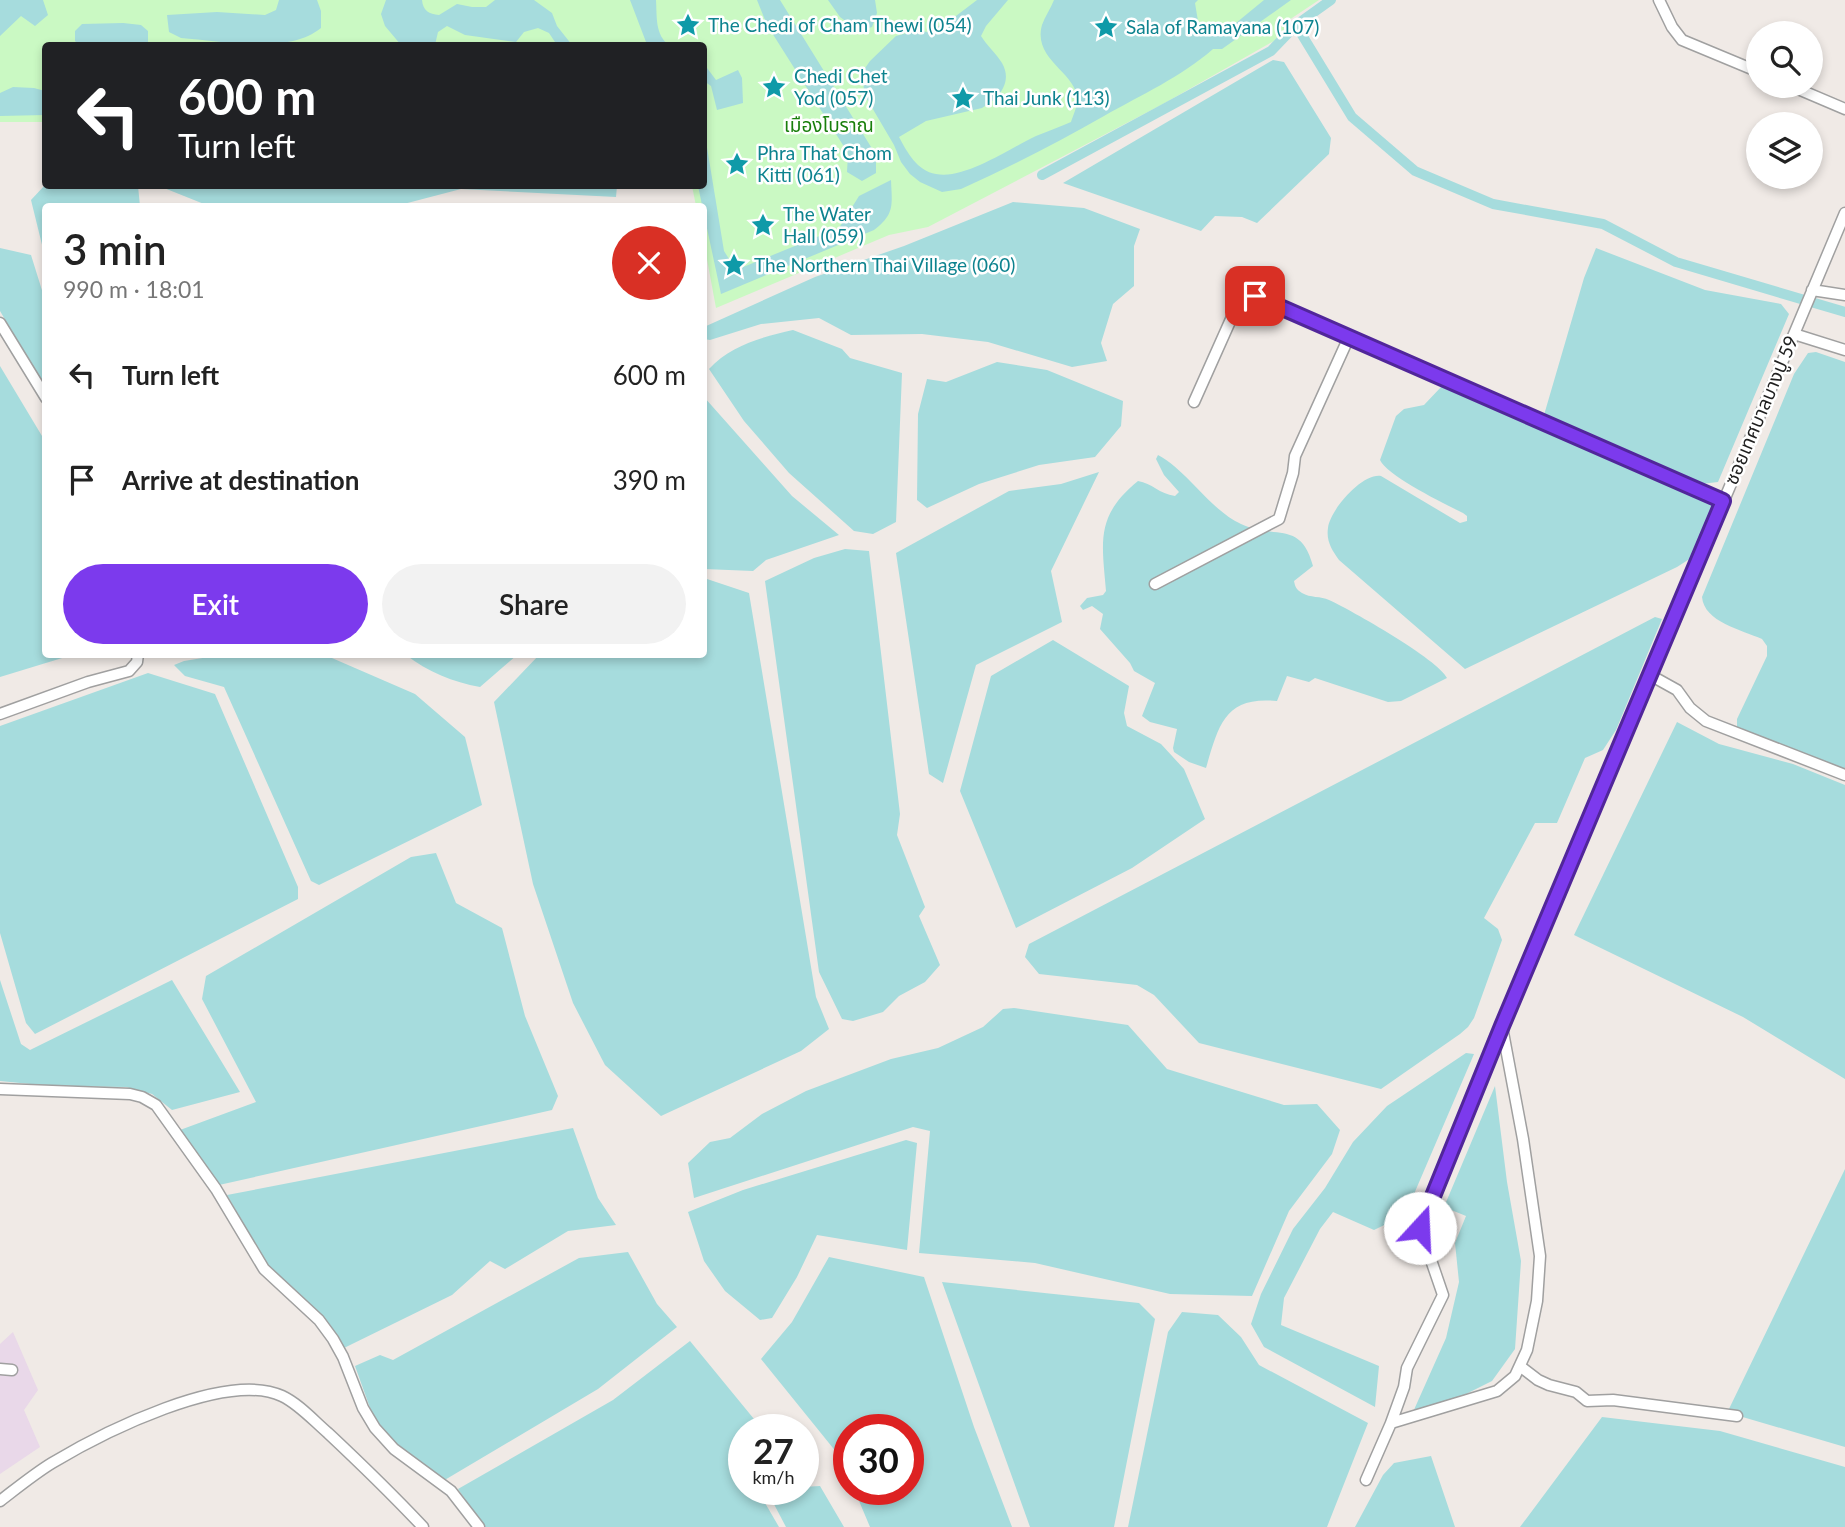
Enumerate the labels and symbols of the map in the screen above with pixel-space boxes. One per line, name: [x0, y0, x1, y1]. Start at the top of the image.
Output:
place icon: The Chedi of Cham Thewi (054): [674, 11, 702, 39]
place label: The Chedi of Cham Thewi (054): [708, 13, 972, 36]
place icon: Sala of Ramayana (107): [1092, 13, 1120, 41]
place label: Sala of Ramayana (107): [1126, 15, 1319, 38]
place label: Chedi Chet Yod (057): [794, 64, 888, 109]
place icon: Chedi Chet Yod (057): [760, 73, 788, 101]
place icon: Thai Junk (113): [949, 84, 977, 112]
place label: Thai Junk (113): [983, 86, 1110, 109]
park label: เมืองโบราณ: [784, 113, 874, 136]
place label: Phra That Chom Kitti (061): [757, 141, 892, 186]
place icon: Phra That Chom Kitti (061): [723, 150, 751, 178]
place label: The Water Hall (059): [783, 202, 871, 247]
place icon: The Water Hall (059): [749, 211, 777, 239]
place icon: The Northern Thai Village (060): [720, 251, 748, 279]
place label: The Northern Thai Village (060): [754, 253, 1015, 276]
pin: [1225, 266, 1285, 326]
street label: ซอยเทศบาลบางปู 59: [1719, 332, 1804, 489]
position arrow: [1383, 1191, 1457, 1265]
speed limit sign: 30: [833, 1414, 924, 1505]

